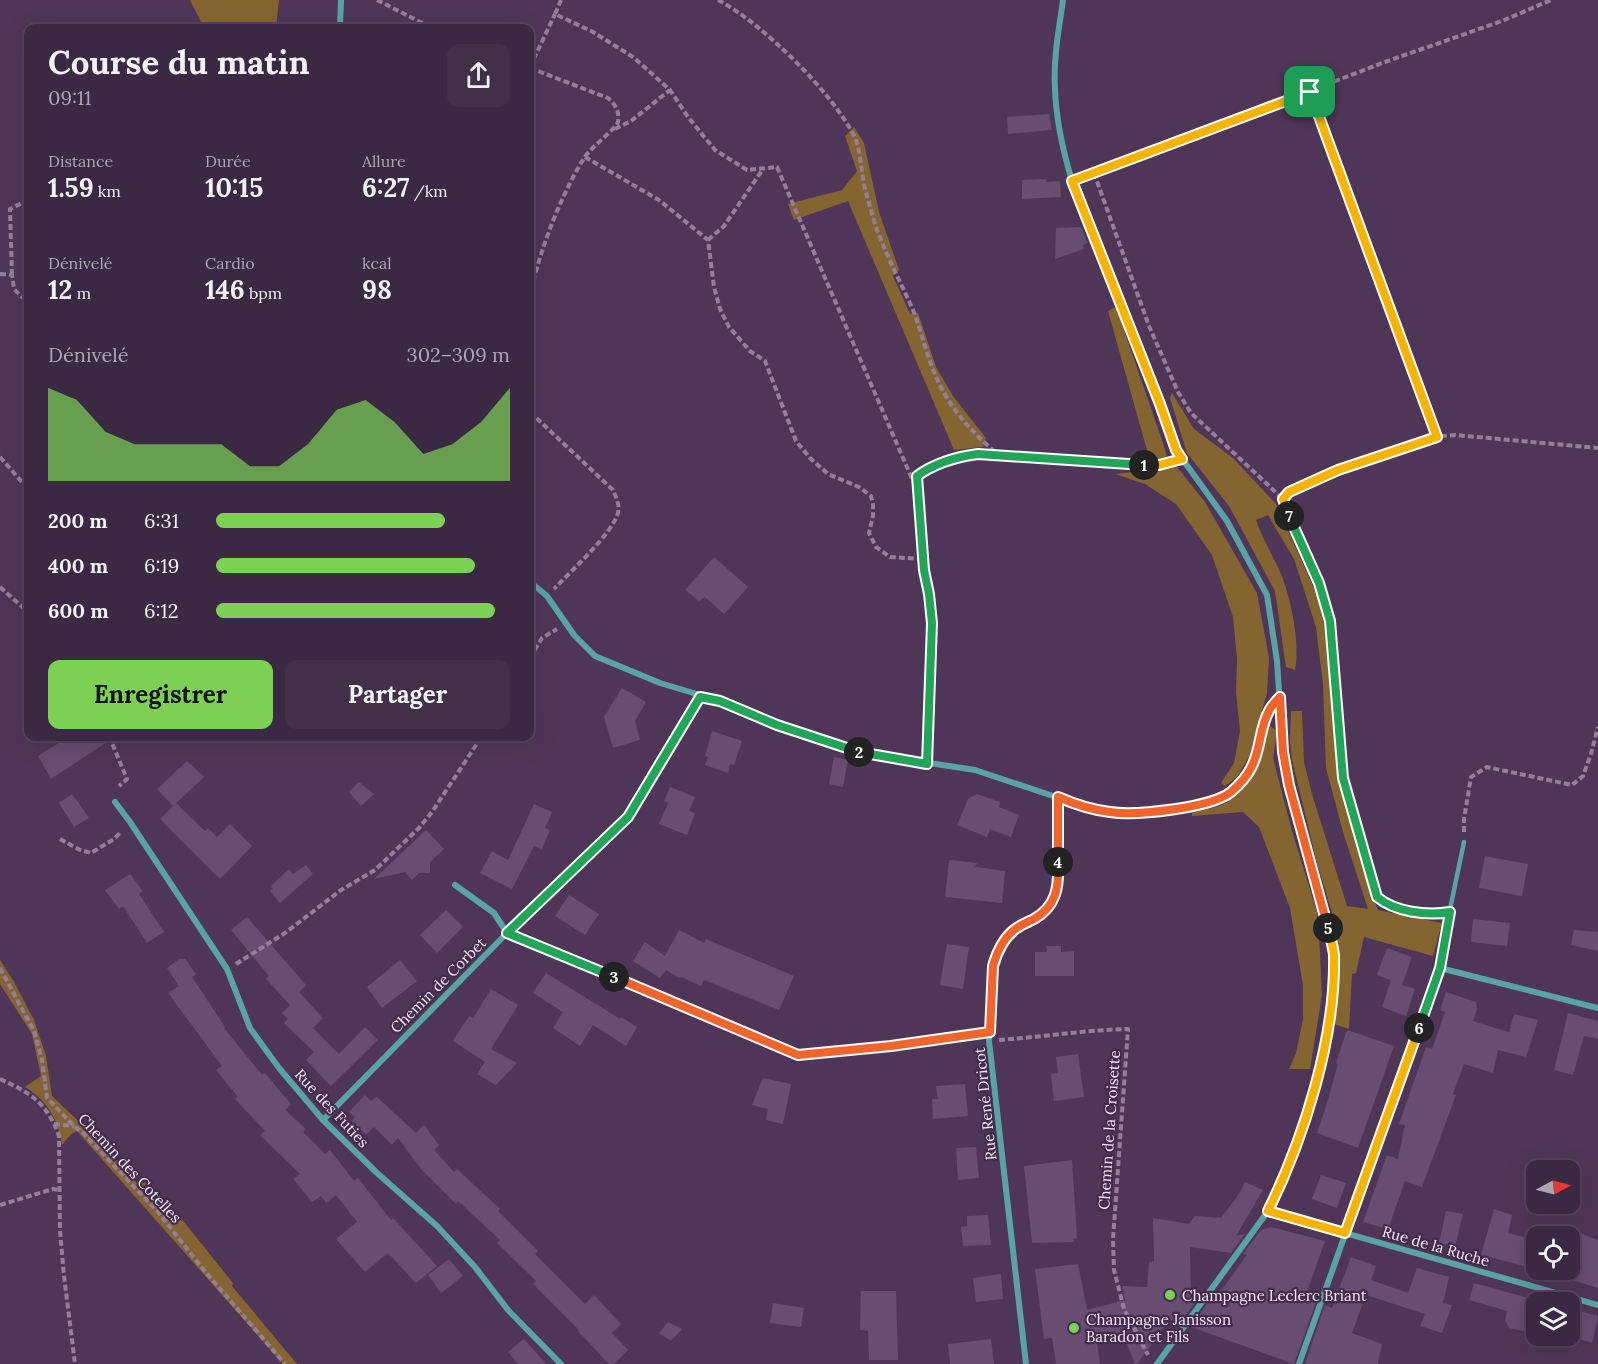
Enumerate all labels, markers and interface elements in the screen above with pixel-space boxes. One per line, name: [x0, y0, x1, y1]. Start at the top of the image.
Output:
text: Course du matin: [48, 41, 310, 83]
button: share: [447, 44, 510, 107]
pin: [1284, 66, 1335, 117]
icon: arrive: [1293, 75, 1326, 108]
text: 09:11: [48, 85, 92, 110]
text: Distance: [48, 151, 113, 171]
text: Durée: [205, 151, 251, 171]
text: Allure: [362, 151, 406, 171]
text: 1.59: [48, 171, 94, 204]
text: 10:15: [205, 171, 263, 204]
text: 6:27: [362, 171, 410, 204]
text: km: [94, 181, 121, 201]
text: /km: [410, 181, 448, 201]
text: Dénivelé: [48, 253, 113, 273]
text: Cardio: [205, 253, 255, 273]
text: kcal: [362, 253, 392, 273]
text: 12: [48, 273, 72, 306]
text: 146: [205, 273, 245, 306]
text: 98: [362, 273, 392, 306]
text: m: [72, 283, 91, 303]
text: bpm: [245, 283, 282, 303]
text: Dénivelé: [48, 342, 129, 367]
text: 302–309 m: [407, 342, 510, 367]
pin: 1: [1129, 450, 1159, 480]
text: 1: [1141, 455, 1147, 475]
pin: 7: [1274, 501, 1304, 531]
text: 7: [1285, 506, 1293, 526]
text: 200 m: [48, 508, 108, 533]
text: 6:31: [144, 508, 179, 533]
text: 400 m: [48, 553, 108, 578]
text: 6:19: [144, 553, 179, 578]
text: 600 m: [48, 598, 109, 623]
text: 6:12: [144, 598, 179, 623]
button: Enregistrer: [48, 660, 273, 729]
button: Partager: [285, 660, 510, 729]
pin: 2: [844, 737, 874, 767]
text: 2: [855, 742, 863, 762]
pin: 4: [1043, 847, 1073, 877]
text: 4: [1054, 852, 1062, 872]
pin: 5: [1313, 913, 1343, 943]
text: 5: [1324, 918, 1332, 938]
street label: Chemin de Corbet: [386, 933, 490, 1037]
pin: 3: [599, 962, 629, 992]
text: 3: [610, 967, 618, 987]
pin: 6: [1404, 1013, 1434, 1043]
text: 6: [1414, 1018, 1424, 1038]
street label: Rue René Dricot: [970, 1046, 1000, 1161]
street label: Chemin de la Croisette: [1094, 1050, 1124, 1210]
street label: Rue des Futies: [291, 1065, 373, 1151]
street label: Chemin des Cotelles: [74, 1109, 186, 1227]
north arrow: [1526, 1160, 1580, 1214]
map controls: [1526, 1160, 1580, 1346]
street label: Rue de la Ruche: [1380, 1222, 1492, 1270]
button: locate: [1526, 1226, 1580, 1280]
place label: Champagne Leclerc Briant: [1182, 1286, 1367, 1305]
marker: Champagne Leclerc Briant: [1163, 1288, 1177, 1302]
button: layers: [1526, 1292, 1580, 1346]
place label: Champagne Janisson Baradon et Fils: [1086, 1310, 1231, 1346]
marker: Champagne Janisson Baradon et Fils: [1067, 1321, 1081, 1335]

